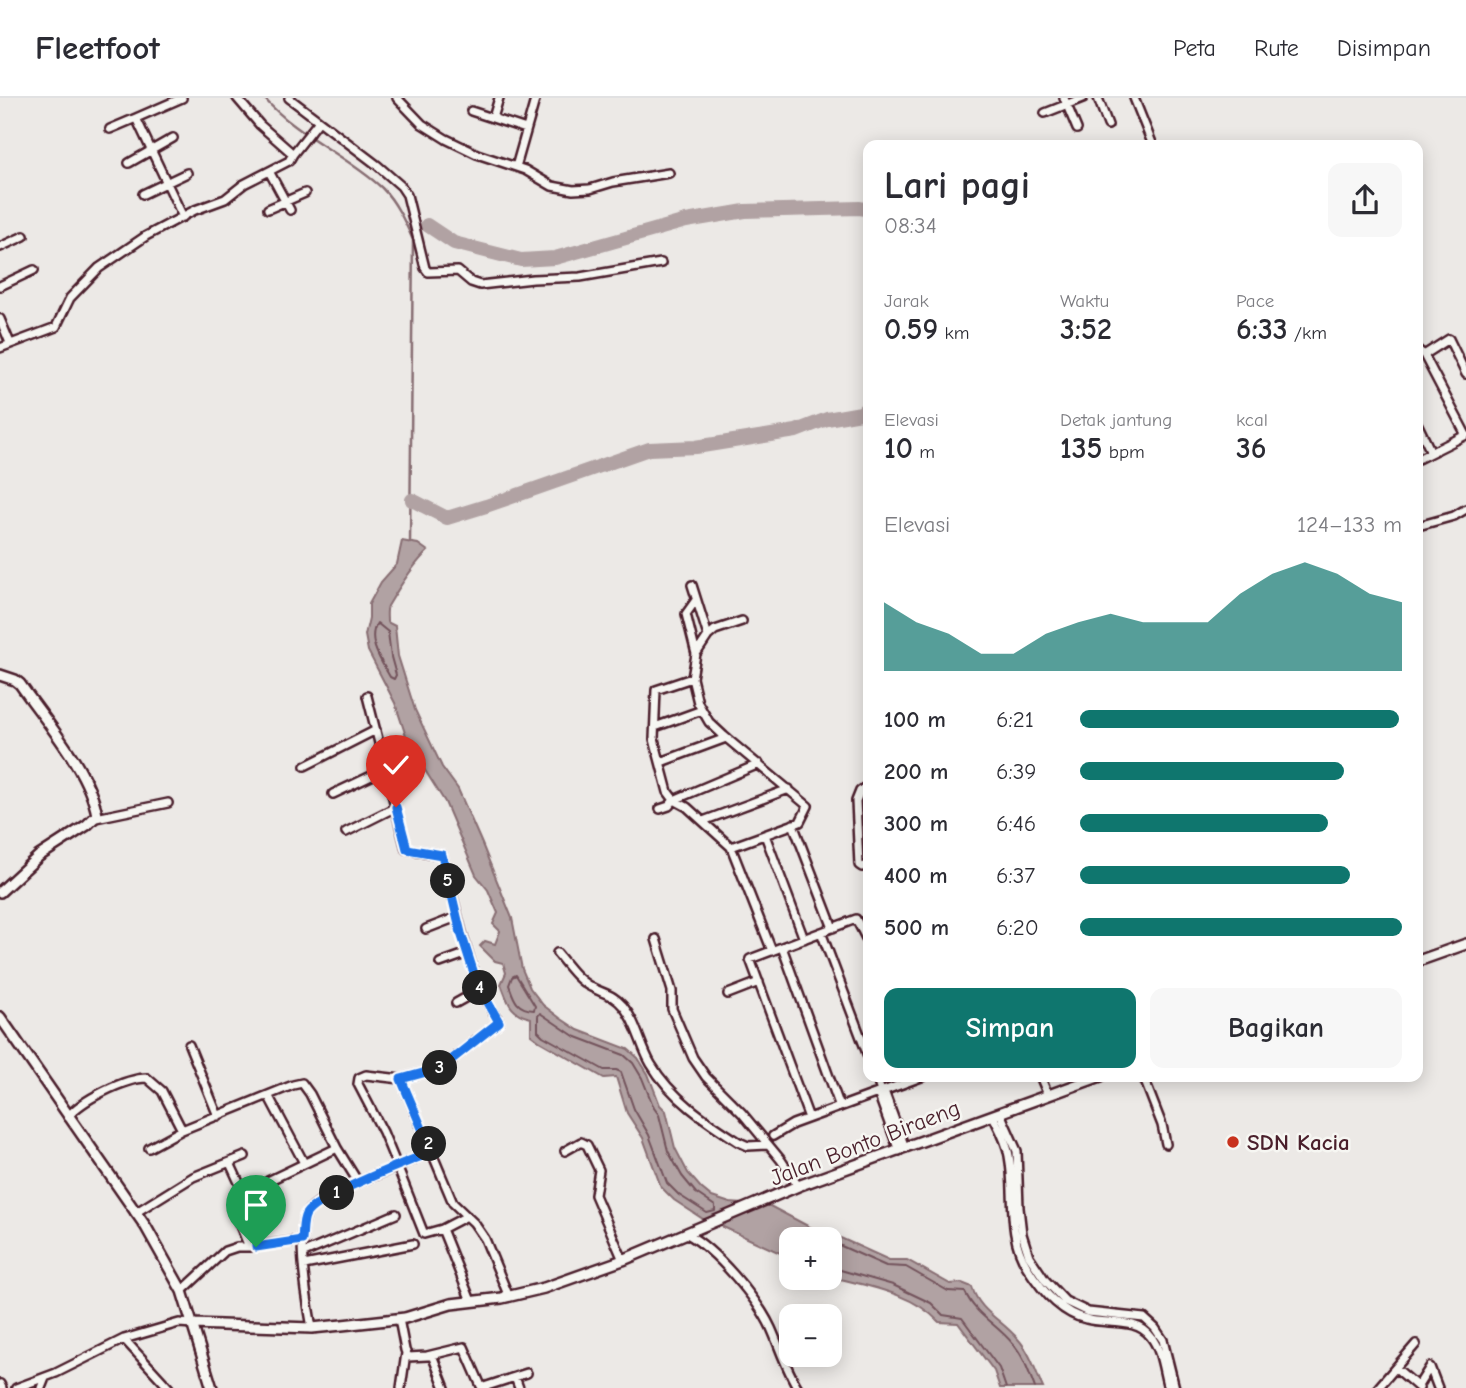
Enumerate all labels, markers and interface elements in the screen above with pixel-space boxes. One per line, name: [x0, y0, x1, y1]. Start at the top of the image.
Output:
text: Fleetfoot: [35, 29, 160, 67]
text: Peta: [1173, 34, 1216, 62]
text: Rute: [1254, 34, 1299, 62]
text: Disimpan: [1337, 34, 1431, 62]
button: share: [1328, 163, 1402, 237]
text: Lari pagi: [884, 164, 1030, 208]
text: 08:34: [884, 212, 937, 239]
text: Jarak: [884, 290, 929, 312]
text: Waktu: [1060, 290, 1109, 312]
text: Pace: [1236, 290, 1274, 312]
text: 0.59: [884, 312, 938, 347]
text: 3:52: [1060, 312, 1112, 347]
text: 6:33: [1236, 312, 1287, 347]
text: km: [938, 322, 969, 344]
text: /km: [1287, 322, 1327, 344]
text: Elevasi: [884, 409, 939, 431]
text: Detak jantung: [1060, 409, 1172, 431]
text: kcal: [1236, 409, 1268, 431]
text: 10: [884, 431, 913, 466]
text: 135: [1060, 431, 1103, 466]
text: 36: [1236, 431, 1266, 466]
text: m: [913, 441, 935, 463]
text: bpm: [1103, 441, 1145, 463]
text: Elevasi: [884, 511, 950, 538]
text: 124–133 m: [1297, 511, 1402, 538]
text: 100 m: [884, 706, 946, 733]
text: 6:21: [996, 706, 1034, 733]
pin: [366, 735, 426, 807]
icon: check: [377, 746, 415, 784]
text: 200 m: [884, 758, 948, 785]
text: 6:39: [996, 758, 1036, 785]
text: 300 m: [884, 810, 948, 837]
text: 6:46: [996, 810, 1036, 837]
text: 400 m: [884, 862, 948, 889]
text: 6:37: [996, 862, 1035, 889]
pin: 5: [430, 864, 466, 898]
text: 5: [442, 869, 453, 891]
text: 500 m: [884, 914, 949, 941]
text: 6:20: [996, 914, 1039, 941]
pin: 4: [462, 970, 498, 1006]
text: 4: [475, 976, 484, 998]
button: Simpan: [884, 988, 1136, 1068]
button: Bagikan: [1150, 988, 1402, 1068]
pin: 3: [422, 1051, 458, 1086]
text: 3: [435, 1056, 444, 1078]
street label: Jalan Bonto Biraeng: [766, 1094, 964, 1192]
pin: 2: [412, 1126, 446, 1162]
place label: SDN Kacia: [1247, 1129, 1350, 1156]
text: 2: [424, 1132, 433, 1154]
marker: SDN Kacia: [1225, 1134, 1241, 1150]
pin: [226, 1175, 286, 1247]
pin: 1: [320, 1176, 354, 1210]
text: 1: [333, 1181, 340, 1203]
icon: arrive: [237, 1186, 275, 1224]
map controls: [779, 1227, 842, 1367]
button: +: [779, 1227, 842, 1290]
button: −: [779, 1304, 842, 1367]

